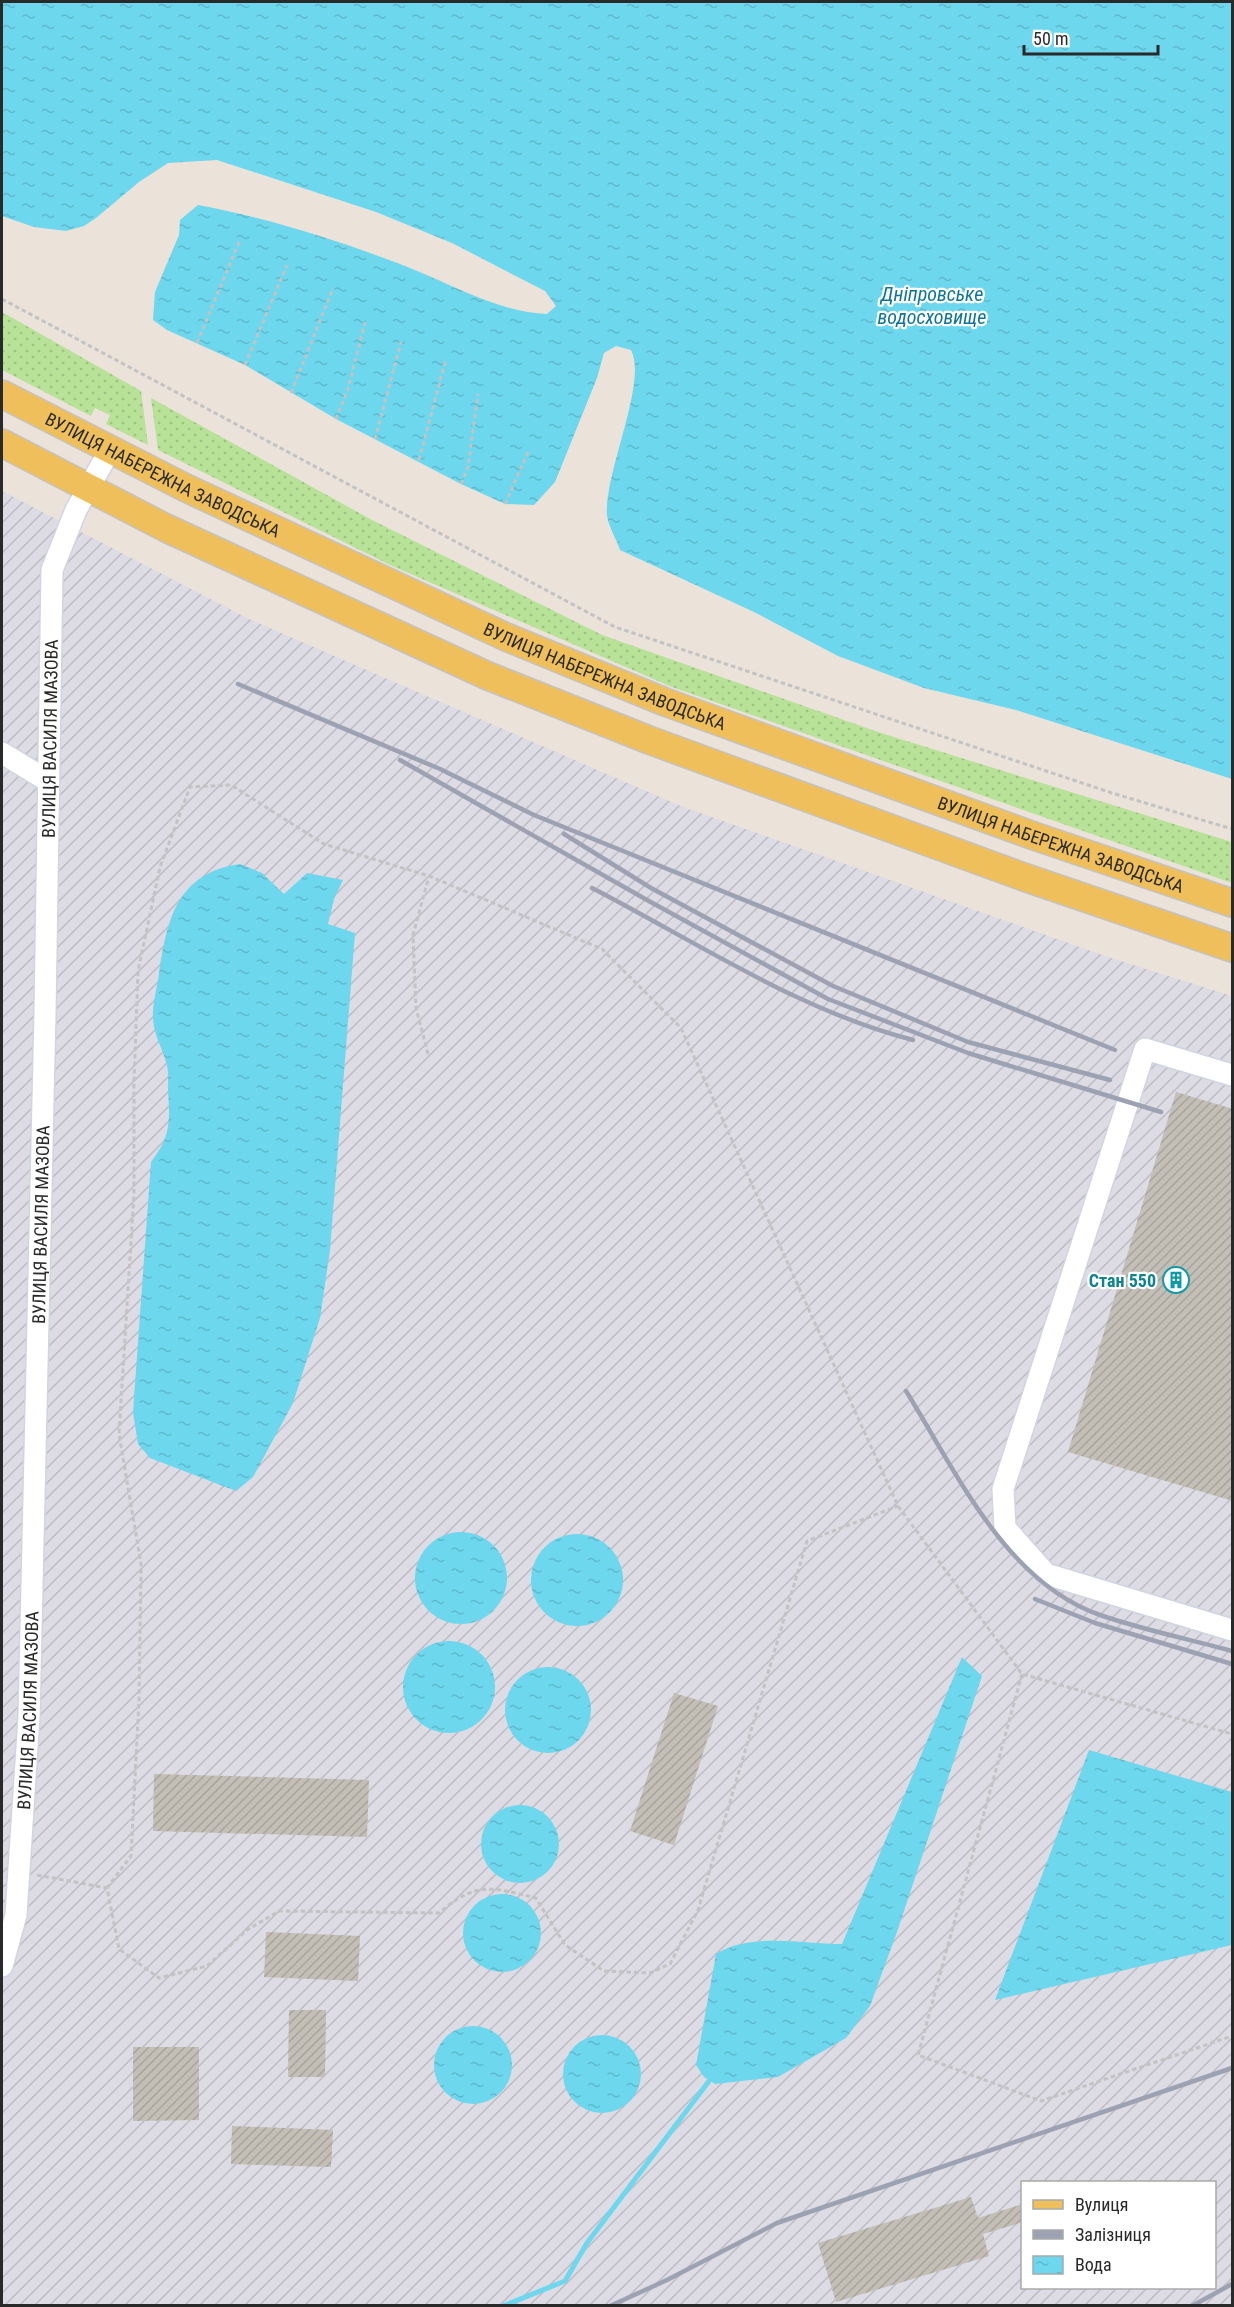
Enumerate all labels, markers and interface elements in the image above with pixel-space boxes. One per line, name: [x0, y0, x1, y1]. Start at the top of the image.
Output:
scale bar: [1024, 18, 1158, 56]
text: 50 m: [1033, 28, 1068, 49]
water label: Дніпровське водосховище: [878, 282, 986, 329]
street label: ВУЛИЦЯ НАБЕРЕЖНА ЗАВОДСЬКА: [42, 408, 284, 541]
street label: ВУЛИЦЯ НАБЕРЕЖНА ЗАВОДСЬКА: [481, 618, 729, 734]
street label: ВУЛИЦЯ ВАСИЛЯ МАЗОВА: [37, 638, 61, 838]
street label: ВУЛИЦЯ НАБЕРЕЖНА ЗАВОДСЬКА: [935, 791, 1187, 897]
street label: ВУЛИЦЯ ВАСИЛЯ МАЗОВА: [27, 1124, 53, 1324]
building icon: Стан 550: [1161, 1265, 1191, 1295]
place label: Стан 550: [1089, 1270, 1156, 1291]
street label: ВУЛИЦЯ ВАСИЛЯ МАЗОВА: [12, 1610, 42, 1810]
legend: [1021, 2181, 1216, 2289]
text: Вулиця: [1075, 2194, 1129, 2215]
text: Залізниця: [1075, 2224, 1151, 2245]
text: Вода: [1075, 2254, 1112, 2275]

